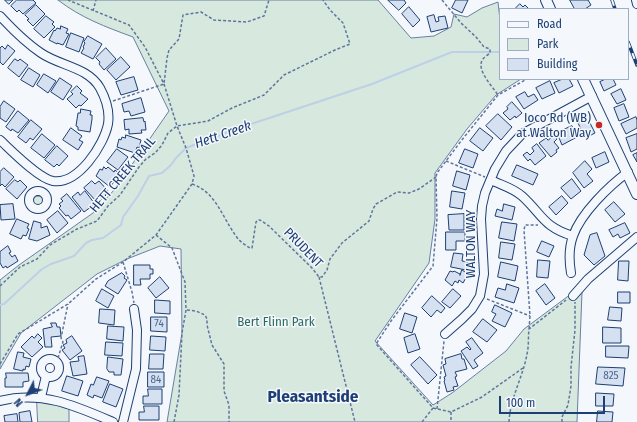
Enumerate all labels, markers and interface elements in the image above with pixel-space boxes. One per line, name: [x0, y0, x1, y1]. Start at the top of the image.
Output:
legend: [499, 8, 629, 80]
text: Road: [537, 17, 562, 31]
text: Park: [537, 37, 558, 51]
text: Building: [537, 57, 577, 71]
place label: Ioco Rd (WB) at Walton Way: [516, 110, 591, 141]
water label: Hett Creek: [192, 117, 254, 153]
marker: Ioco Rd (WB) at Walton Way: [594, 120, 604, 130]
street label: HETT CREEK TRAIL: [87, 134, 159, 216]
street label: WALTON WAY: [463, 210, 479, 278]
street label: PRUDENT: [280, 225, 326, 271]
park label: Bert Flinn Park: [237, 314, 315, 330]
house number: 74: [154, 317, 164, 331]
house number: 825: [603, 369, 619, 383]
house number: 84: [151, 373, 161, 387]
north arrow: [8, 374, 48, 414]
district label: Pleasantside: [268, 387, 358, 407]
scale bar: [501, 388, 607, 414]
text: N: [12, 396, 26, 409]
text: 100 m: [506, 396, 535, 410]

